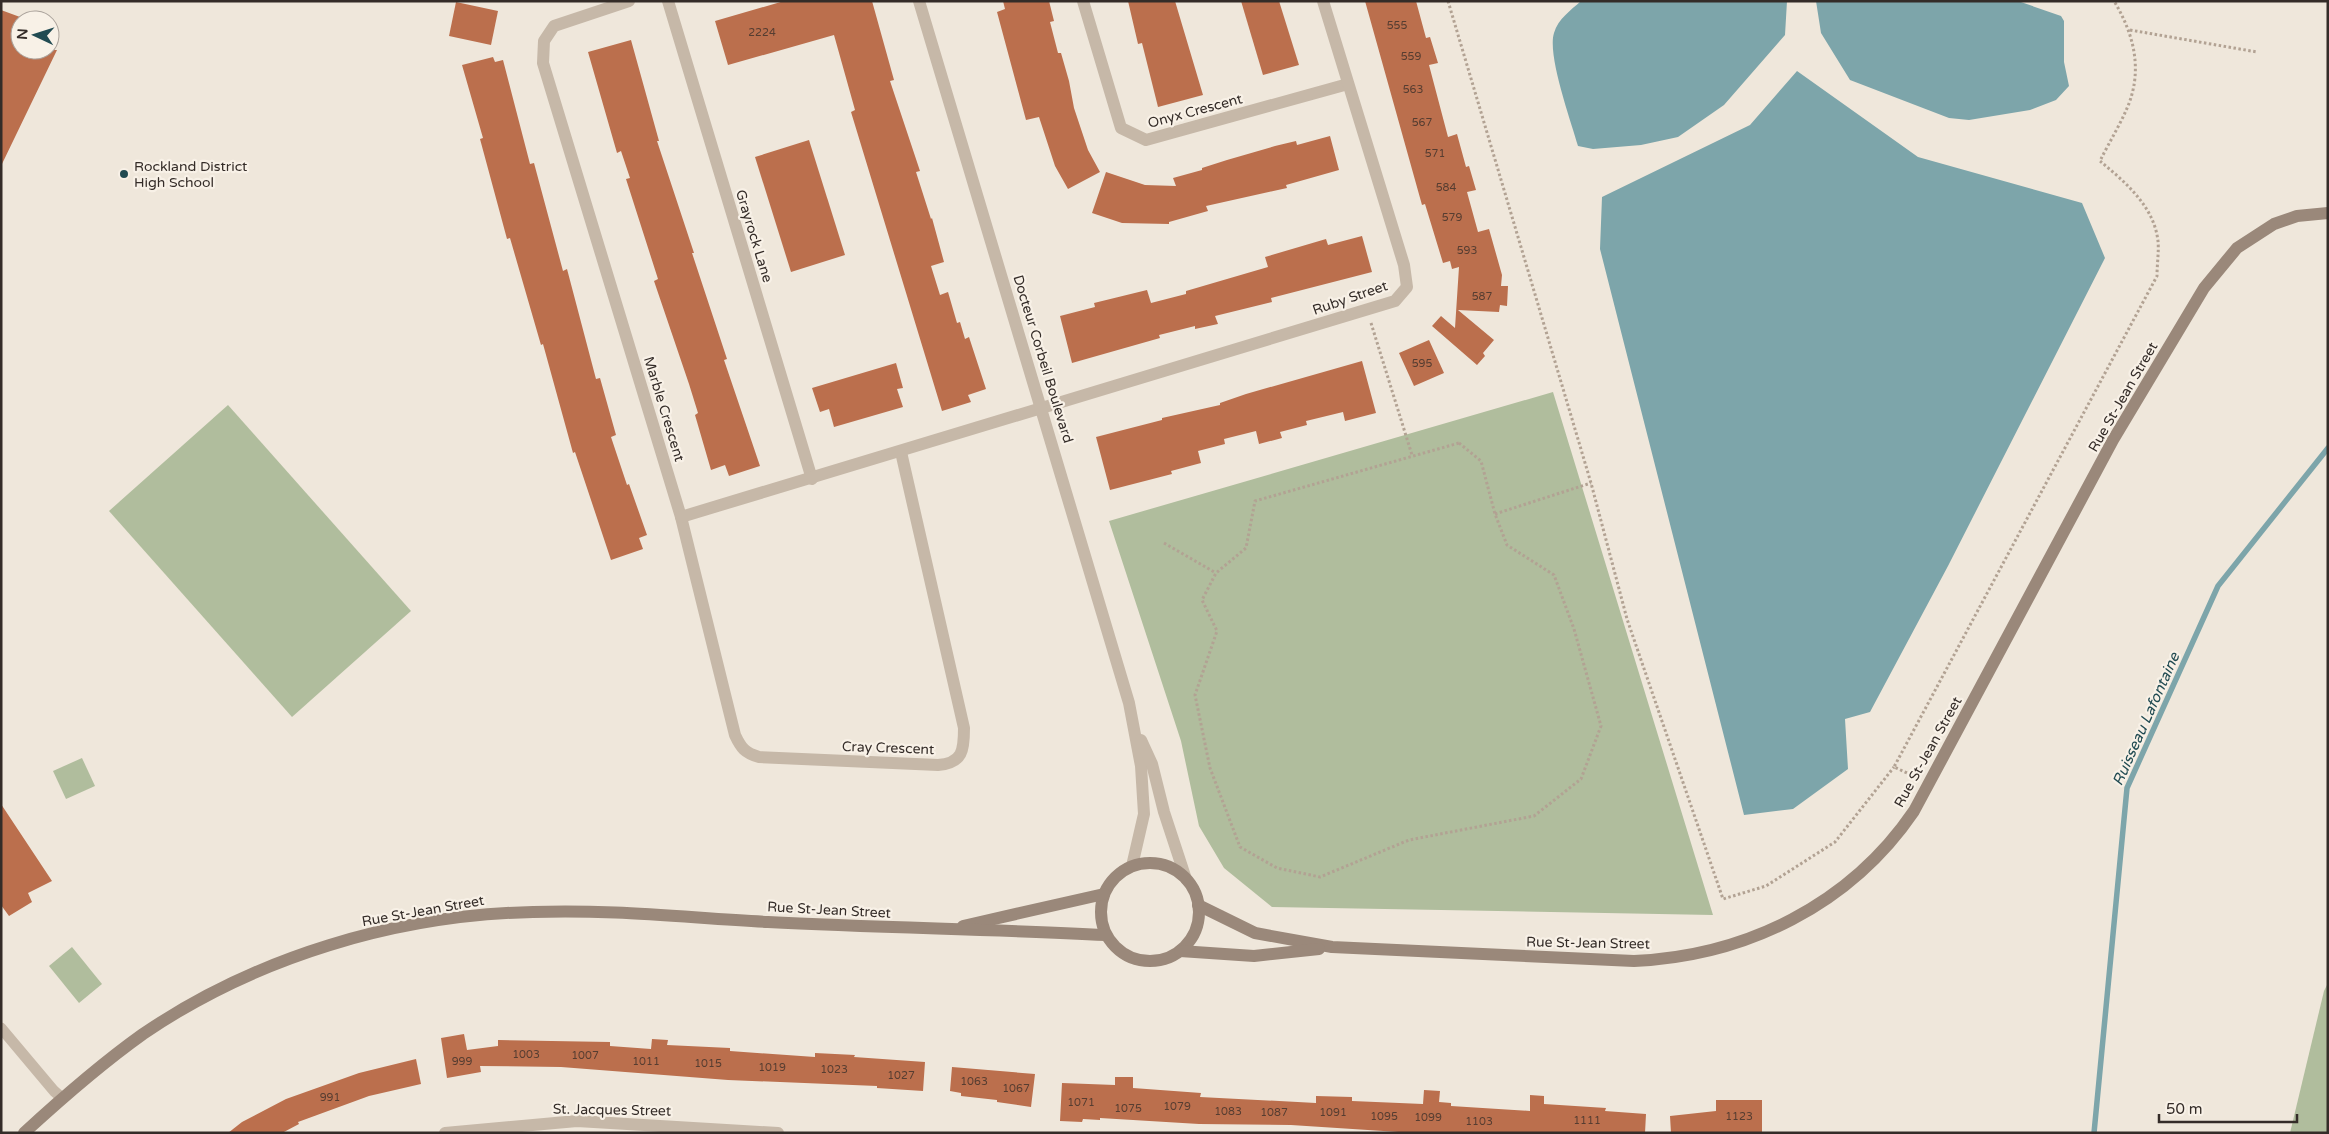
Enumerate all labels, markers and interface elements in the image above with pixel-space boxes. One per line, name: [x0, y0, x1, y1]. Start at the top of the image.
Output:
north arrow: [10, 10, 60, 60]
house number: 555: [1387, 19, 1407, 32]
house number: 2224: [748, 26, 776, 39]
text: N: [14, 28, 31, 40]
house number: 559: [1401, 50, 1421, 63]
house number: 563: [1403, 83, 1423, 96]
street label: Onyx Crescent: [1146, 90, 1245, 132]
house number: 567: [1412, 116, 1432, 129]
house number: 571: [1425, 147, 1445, 160]
place label: Rockland District High School: [134, 158, 248, 191]
marker: Rockland District High School: [118, 168, 130, 180]
house number: 584: [1436, 181, 1456, 194]
street label: Grayrock Lane: [732, 188, 776, 284]
house number: 579: [1442, 211, 1462, 224]
house number: 593: [1457, 244, 1477, 257]
street label: Docteur Corbeil Boulevard: [1009, 273, 1077, 445]
street label: Ruby Street: [1310, 277, 1390, 319]
house number: 587: [1472, 290, 1492, 303]
street label: Rue St-Jean Street: [2085, 339, 2162, 455]
street label: Marble Crescent: [640, 354, 688, 464]
house number: 595: [1412, 357, 1432, 370]
water label: Ruisseau Lafontaine: [2109, 648, 2184, 788]
street label: Rue St-Jean Street: [1891, 693, 1966, 810]
street label: Cray Crescent: [842, 738, 935, 758]
street label: Rue St-Jean Street: [360, 892, 486, 930]
street label: Rue St-Jean Street: [767, 898, 892, 922]
street label: Rue St-Jean Street: [1526, 933, 1651, 953]
house number: 1003: [512, 1048, 540, 1061]
house number: 1007: [571, 1049, 599, 1062]
house number: 999: [452, 1055, 472, 1068]
house number: 1011: [632, 1055, 660, 1068]
house number: 1015: [694, 1057, 722, 1070]
house number: 1019: [758, 1061, 786, 1074]
house number: 1023: [820, 1063, 848, 1076]
house number: 1027: [887, 1069, 915, 1082]
house number: 1063: [960, 1075, 988, 1088]
house number: 1067: [1002, 1082, 1030, 1095]
house number: 991: [320, 1091, 340, 1104]
scale bar: [2159, 1092, 2296, 1124]
house number: 1071: [1067, 1096, 1095, 1109]
street label: St. Jacques Street: [553, 1100, 672, 1120]
house number: 1079: [1163, 1100, 1191, 1113]
text: 50 m: [2166, 1100, 2203, 1118]
house number: 1075: [1114, 1102, 1142, 1115]
house number: 1083: [1214, 1105, 1242, 1118]
house number: 1087: [1260, 1106, 1288, 1119]
house number: 1091: [1319, 1106, 1347, 1119]
house number: 1095: [1370, 1110, 1398, 1123]
house number: 1123: [1725, 1110, 1753, 1123]
house number: 1099: [1414, 1111, 1442, 1124]
house number: 1111: [1573, 1114, 1601, 1127]
house number: 1103: [1465, 1115, 1493, 1128]

